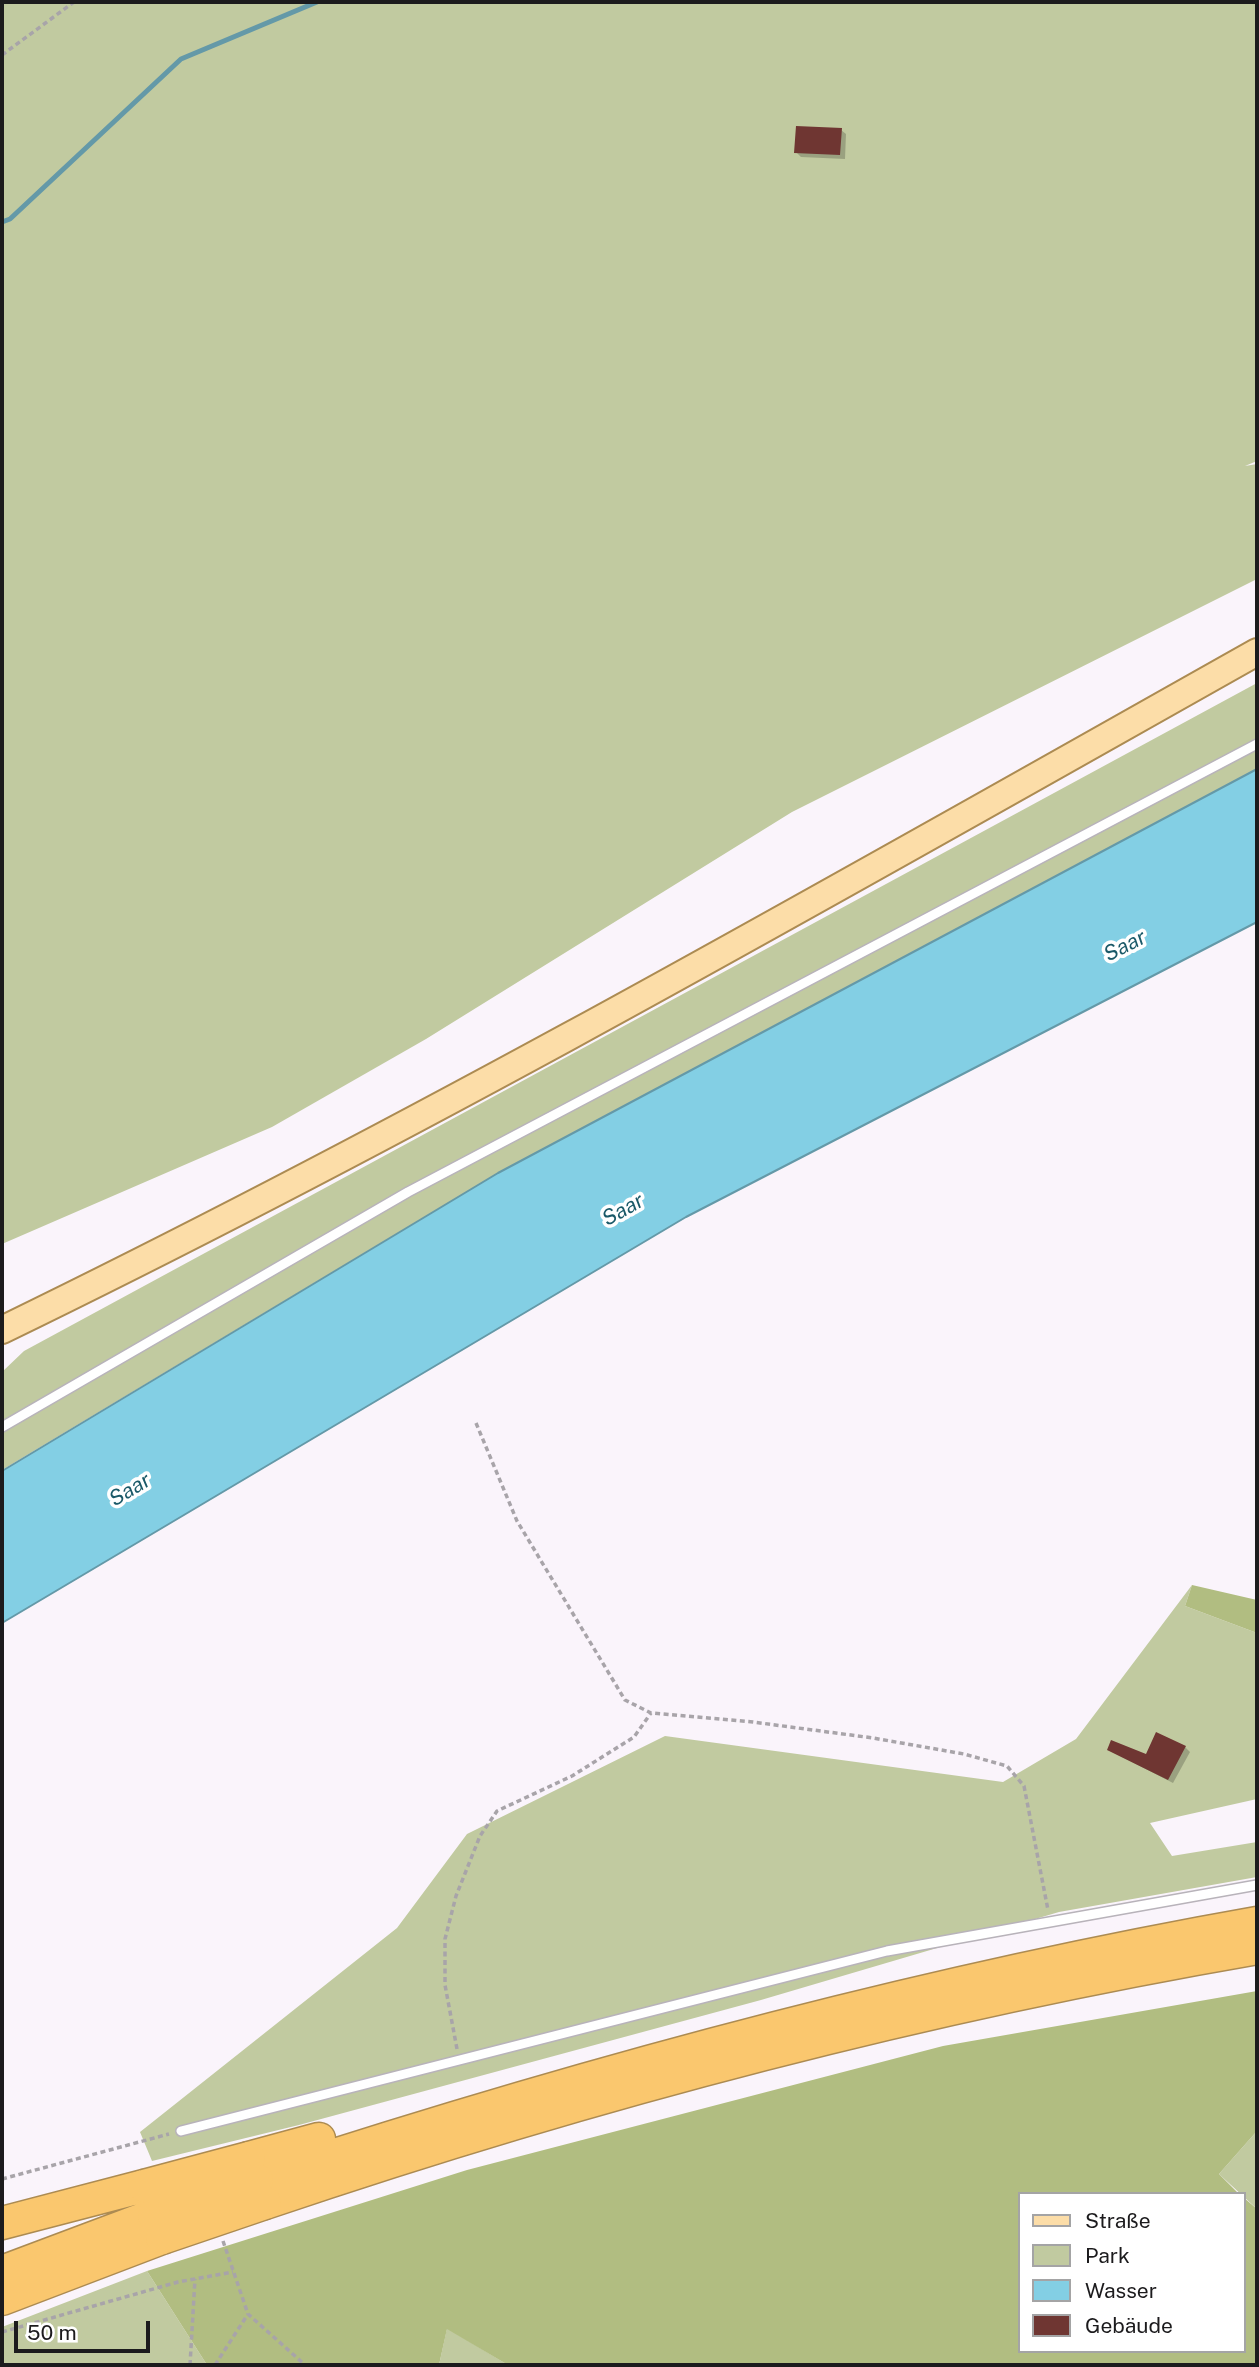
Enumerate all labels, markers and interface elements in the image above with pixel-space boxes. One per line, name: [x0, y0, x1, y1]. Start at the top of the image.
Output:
water label: Saar: [1100, 925, 1150, 967]
water label: Saar: [598, 1188, 648, 1232]
water label: Saar: [105, 1468, 155, 1512]
legend: [1018, 2192, 1245, 2353]
text: Straße: [1085, 2208, 1151, 2233]
text: Park: [1085, 2243, 1130, 2268]
text: Wasser: [1085, 2278, 1157, 2303]
scale bar: [18, 2308, 154, 2352]
text: Gebäude: [1085, 2313, 1173, 2338]
text: 50 m: [27, 2320, 77, 2345]

